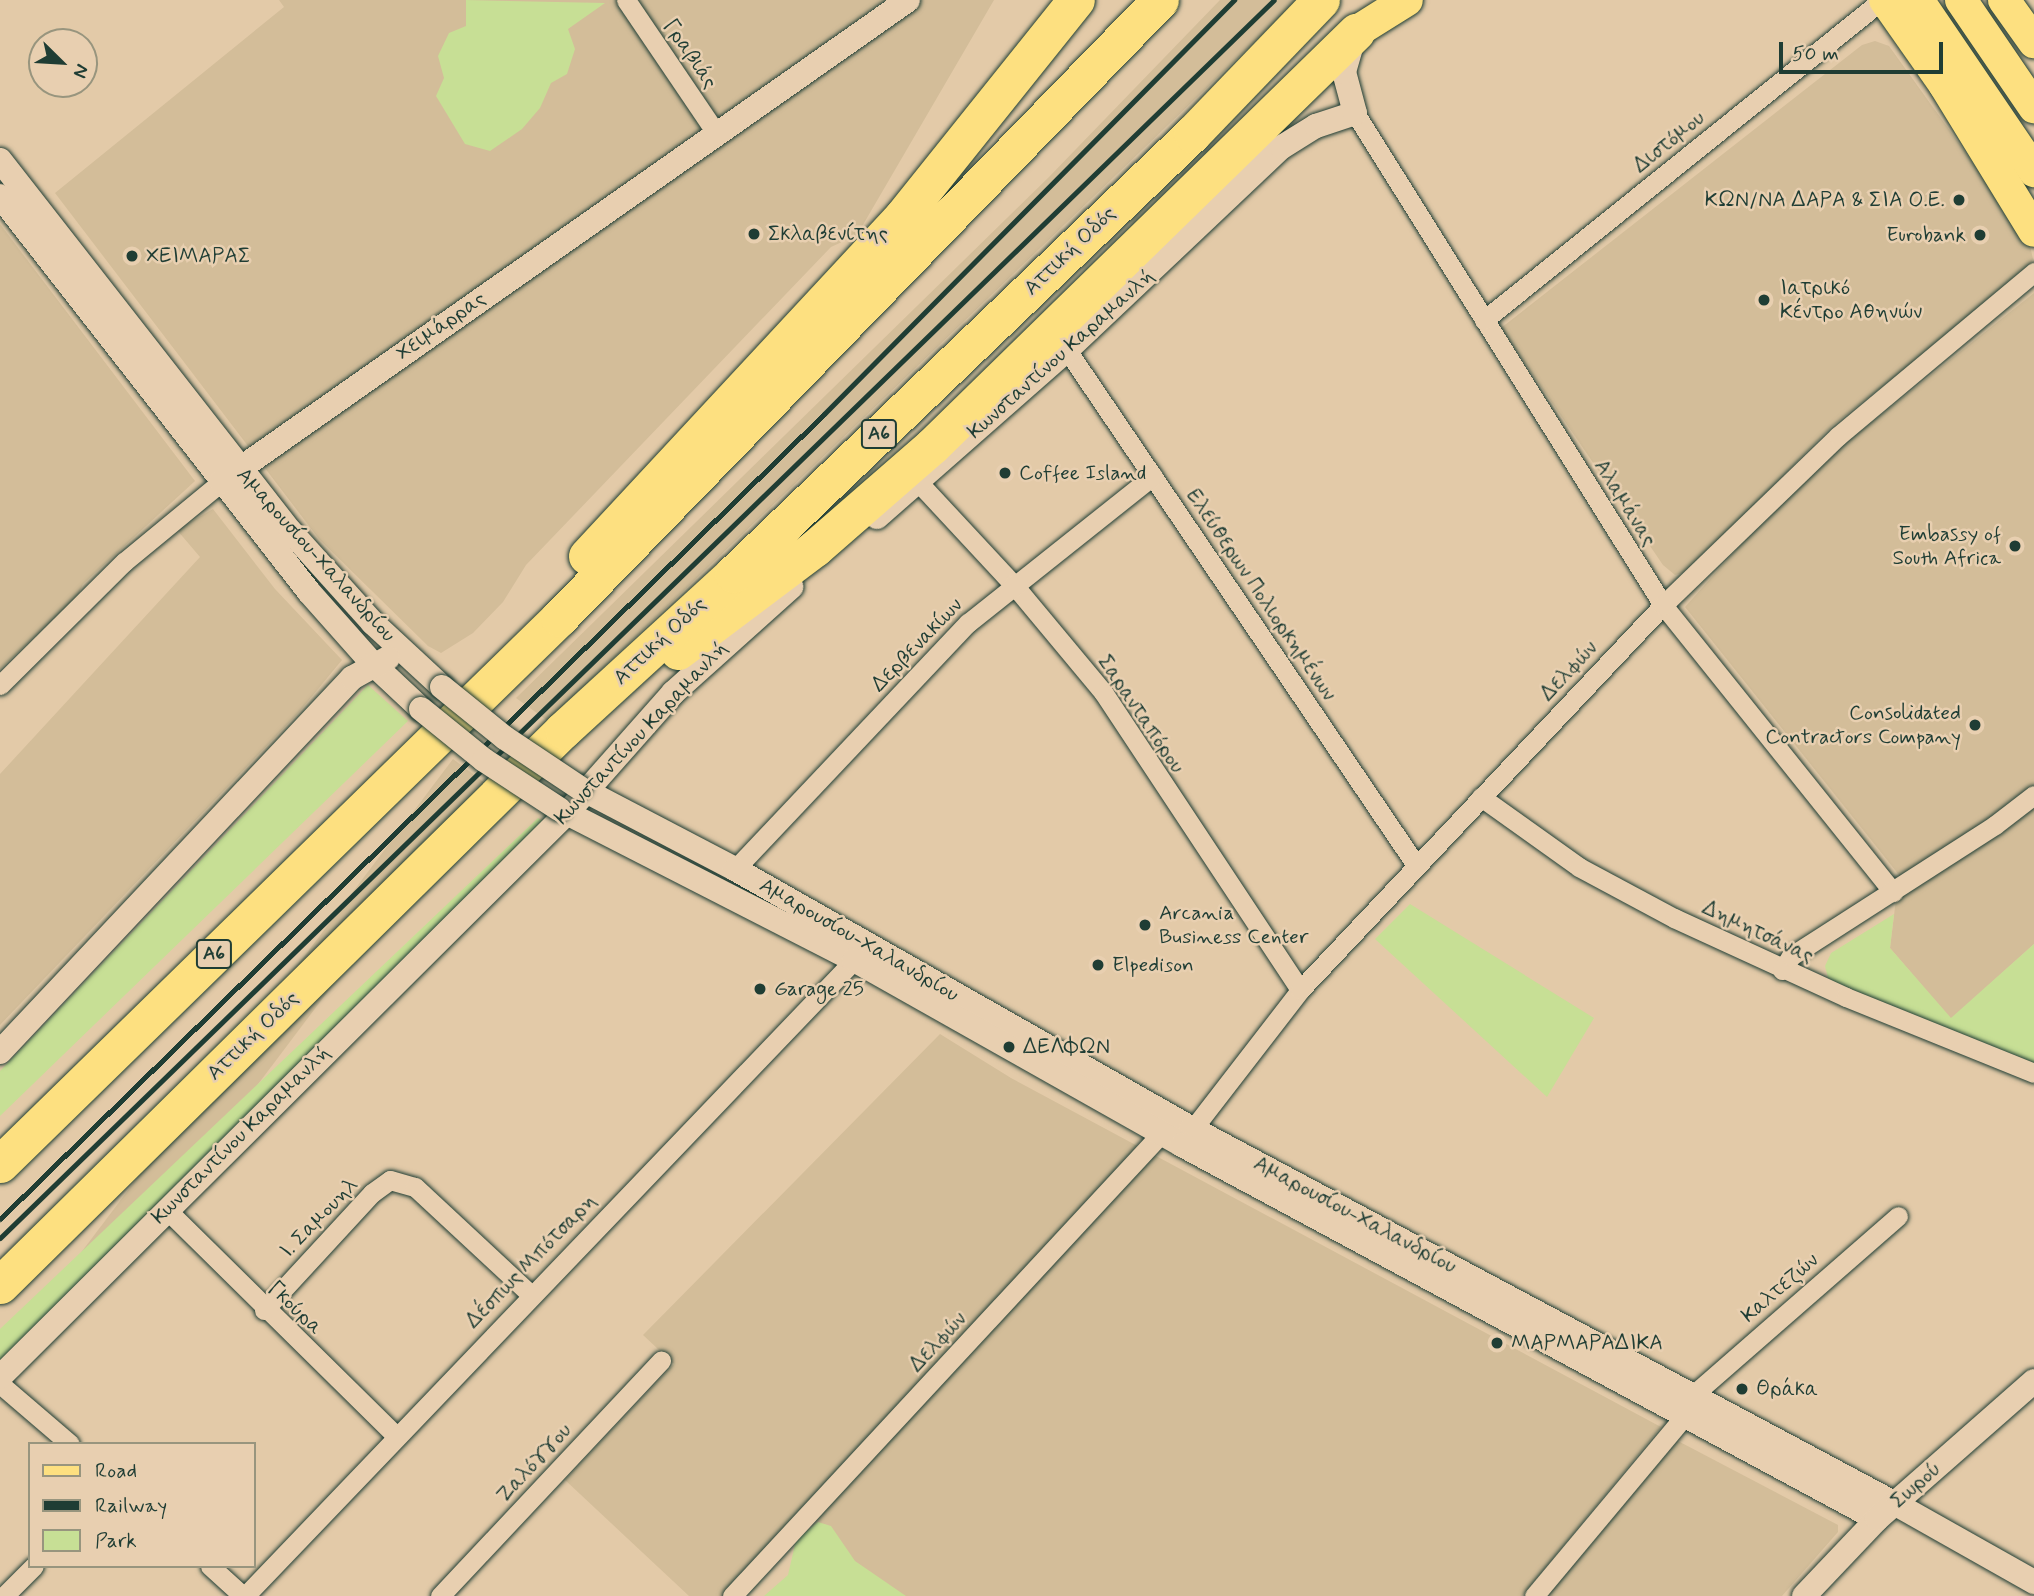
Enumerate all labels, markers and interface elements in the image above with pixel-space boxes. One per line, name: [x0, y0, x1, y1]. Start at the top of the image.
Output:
street label: Γραβιάς: [658, 14, 722, 94]
north arrow: [28, 28, 98, 98]
scale bar: [1782, 28, 1946, 72]
text: 50 m: [1792, 40, 1839, 68]
text: N: [67, 60, 95, 82]
street label: Διστόμου: [1628, 106, 1710, 178]
place label: ΚΩΝ/ΝΑ ΔΑΡΑ & ΣΙΑ Ο.Ε.: [1705, 187, 1945, 213]
marker: ΚΩΝ/ΝΑ ΔΑΡΑ & ΣΙΑ Ο.Ε.: [1951, 192, 1967, 208]
street label: Αττική Οδός: [1019, 201, 1121, 301]
place label: Σκλαβενίτης: [768, 221, 888, 247]
place label: Eurobank: [1886, 222, 1966, 248]
marker: Σκλαβενίτης: [746, 226, 762, 242]
marker: Eurobank: [1972, 227, 1988, 243]
place label: ΧΕΙΜΑΡΑΣ: [146, 243, 251, 269]
marker: ΧΕΙΜΑΡΑΣ: [124, 248, 140, 264]
street label: Κωνσταντίνου Καραμανλή: [962, 263, 1160, 445]
place label: Ιατρικό Κέντρο Αθηνών: [1780, 275, 1922, 325]
street label: Χειμάρρας: [391, 286, 491, 366]
marker: Ιατρικό Κέντρο Αθηνών: [1754, 290, 1774, 310]
road number: Α6: [860, 418, 898, 449]
street label: Αλαμάνας: [1588, 455, 1662, 551]
place label: Coffee Island: [1019, 460, 1146, 486]
street label: Αμαρουσίου-Χαλανδρίου: [231, 463, 401, 647]
marker: Coffee Island: [997, 465, 1013, 481]
street label: Ελεύθερων Πολιορκημένων: [1181, 484, 1341, 706]
place label: Embassy of South Africa: [1892, 521, 2001, 571]
marker: Embassy of South Africa: [2007, 538, 2023, 554]
street label: Αττική Οδός: [608, 592, 712, 690]
street label: Δερβενακίων: [866, 593, 968, 697]
street label: Κωνσταντίνου Καραμανλή: [549, 636, 733, 830]
street label: Δελφών: [1535, 636, 1603, 706]
street label: Σαρανταπόρου: [1092, 650, 1190, 778]
place label: Consolidated Contractors Company: [1766, 700, 1961, 750]
marker: Consolidated Contractors Company: [1967, 717, 1983, 733]
street label: Αμαρουσίου-Χαλανδρίου: [755, 873, 963, 1007]
street label: Δημητσάνας: [1698, 895, 1818, 969]
place label: Arcania Business Center: [1159, 900, 1312, 950]
marker: Arcania Business Center: [1137, 917, 1153, 933]
road number: Α6: [195, 938, 233, 970]
place label: Elpedison: [1112, 952, 1194, 978]
marker: Elpedison: [1090, 957, 1106, 973]
place label: Garage 25: [774, 976, 864, 1002]
marker: Garage 25: [752, 981, 768, 997]
street label: Αττική Οδός: [202, 986, 304, 1086]
place label: ΔΕΛΦΩΝ: [1023, 1034, 1110, 1060]
marker: ΔΕΛΦΩΝ: [1001, 1039, 1017, 1055]
street label: Κωνσταντίνου Καραμανλή: [146, 1040, 336, 1230]
street label: Αμαρουσίου-Χαλανδρίου: [1249, 1151, 1461, 1279]
street label: Ι. Σαμουηλ: [275, 1173, 363, 1263]
street label: Δέσπως Μπότσαρη: [460, 1189, 602, 1333]
street label: Καλτεζών: [1736, 1248, 1824, 1328]
street label: Γκούρα: [262, 1276, 328, 1340]
street label: Δελφών: [904, 1307, 972, 1377]
place label: ΜΑΡΜΑΡΑΔΙΚΑ: [1511, 1330, 1663, 1356]
marker: ΜΑΡΜΑΡΑΔΙΚΑ: [1489, 1335, 1505, 1351]
place label: Θράκα: [1756, 1376, 1818, 1402]
marker: Θράκα: [1734, 1381, 1750, 1397]
street label: Ζαλόγγου: [491, 1418, 577, 1508]
legend: [28, 1442, 256, 1568]
street label: Σωρού: [1886, 1456, 1946, 1514]
text: Road: [95, 1457, 137, 1485]
text: Railway: [95, 1492, 167, 1520]
text: Park: [95, 1527, 137, 1555]

